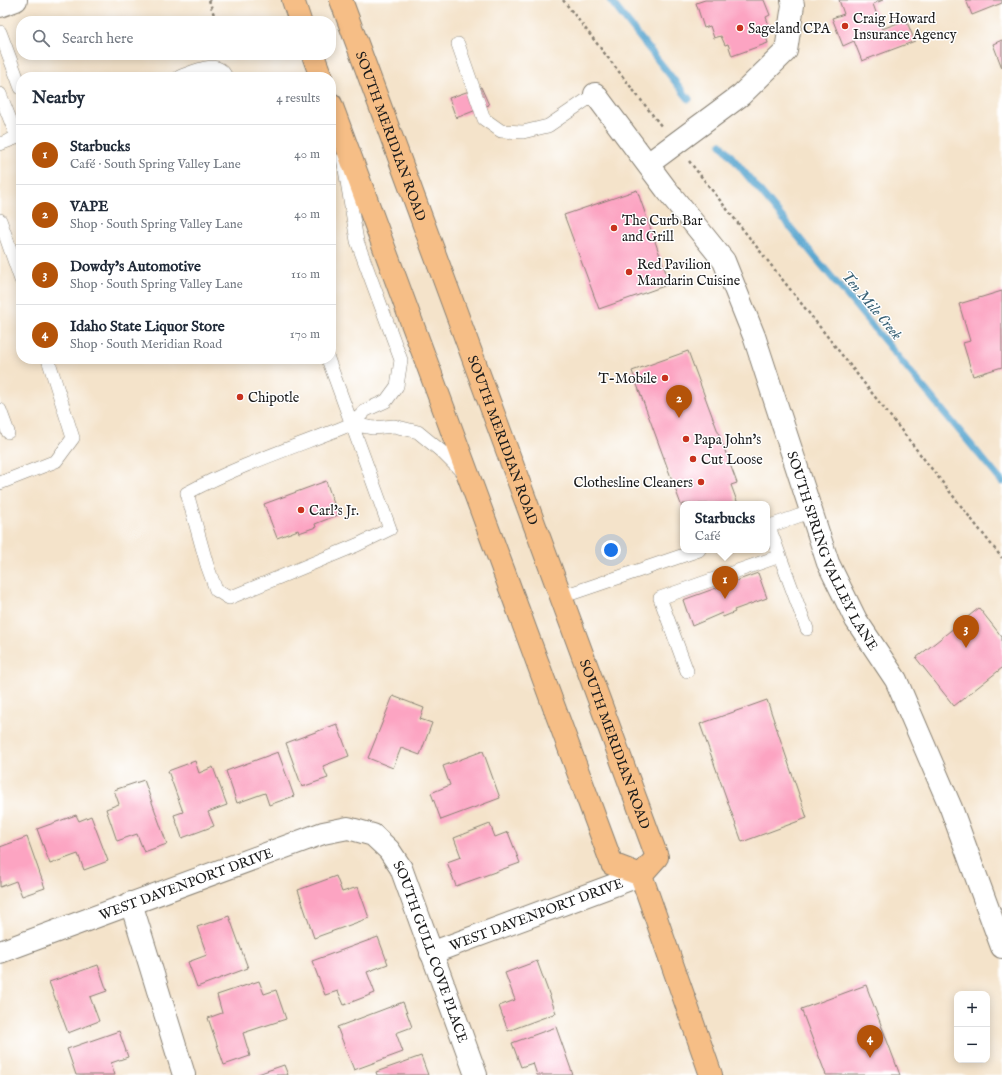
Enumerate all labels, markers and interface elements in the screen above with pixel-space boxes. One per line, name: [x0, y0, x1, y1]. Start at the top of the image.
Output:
place label: Craig Howard Insurance Agency: [853, 10, 957, 44]
search box: [16, 16, 336, 60]
place label: Sageland CPA: [748, 20, 831, 38]
marker: Craig Howard Insurance Agency: [840, 21, 850, 31]
marker: Sageland CPA: [735, 23, 745, 33]
icon: search: [30, 27, 52, 49]
text: Search here: [62, 29, 133, 48]
street label: SOUTH MERIDIAN ROAD: [351, 49, 430, 224]
text: Nearby: [32, 88, 85, 109]
text: 4 results: [276, 90, 320, 107]
text: Starbucks: [70, 137, 130, 156]
text: 1: [43, 146, 47, 163]
text: 40 m: [294, 146, 320, 163]
text: Café · South Spring Valley Lane: [70, 156, 241, 173]
text: VAPE: [70, 197, 108, 216]
text: 2: [42, 206, 48, 223]
text: 40 m: [294, 206, 320, 223]
place label: The Curb Bar and Grill: [622, 212, 703, 246]
text: Shop · South Spring Valley Lane: [70, 216, 243, 233]
marker: The Curb Bar and Grill: [609, 223, 619, 233]
place label: Red Pavilion Mandarin Cuisine: [637, 256, 741, 290]
text: Dowdy's Automotive: [70, 257, 201, 276]
text: 3: [43, 266, 47, 283]
text: 110 m: [291, 266, 320, 283]
marker: Red Pavilion Mandarin Cuisine: [624, 267, 634, 277]
water label: Ten Mile Creek: [837, 267, 906, 344]
text: Shop · South Spring Valley Lane: [70, 276, 243, 293]
text: Idaho State Liquor Store: [70, 317, 225, 336]
text: 4: [42, 326, 48, 343]
text: 170 m: [290, 326, 320, 343]
text: Shop · South Meridian Road: [70, 336, 222, 353]
street label: SOUTH MERIDIAN ROAD: [463, 353, 542, 528]
place label: T-Mobile: [598, 370, 658, 388]
marker: T-Mobile: [660, 373, 670, 383]
pin: 2: [666, 385, 692, 418]
place label: Chipotle: [248, 389, 300, 407]
marker: Chipotle: [235, 392, 245, 402]
place label: Papa John's: [694, 431, 761, 449]
marker: Papa John's: [681, 434, 691, 444]
street label: SOUTH SPRING VALLEY LANE: [782, 449, 882, 655]
place label: Cut Loose: [701, 451, 763, 469]
marker: Cut Loose: [688, 454, 698, 464]
place label: Clothesline Cleaners: [573, 474, 693, 492]
marker: Clothesline Cleaners: [696, 477, 706, 487]
popup: [680, 501, 770, 553]
place label: Carl's Jr.: [309, 502, 359, 520]
marker: Carl's Jr.: [296, 505, 306, 515]
text: Starbucks: [695, 509, 755, 528]
text: Café: [695, 528, 720, 545]
your location: [601, 540, 621, 560]
pin: 1: [712, 566, 738, 599]
pin: 3: [953, 615, 979, 648]
street label: SOUTH MERIDIAN ROAD: [575, 657, 654, 832]
street label: WEST DAVENPORT DRIVE: [97, 844, 276, 925]
street label: SOUTH GULL COVE PLACE: [389, 857, 472, 1046]
street label: WEST DAVENPORT DRIVE: [447, 874, 626, 955]
map controls: [954, 991, 990, 1063]
button: +: [954, 991, 990, 1027]
pin: 4: [857, 1025, 883, 1058]
button: −: [954, 1027, 990, 1063]

